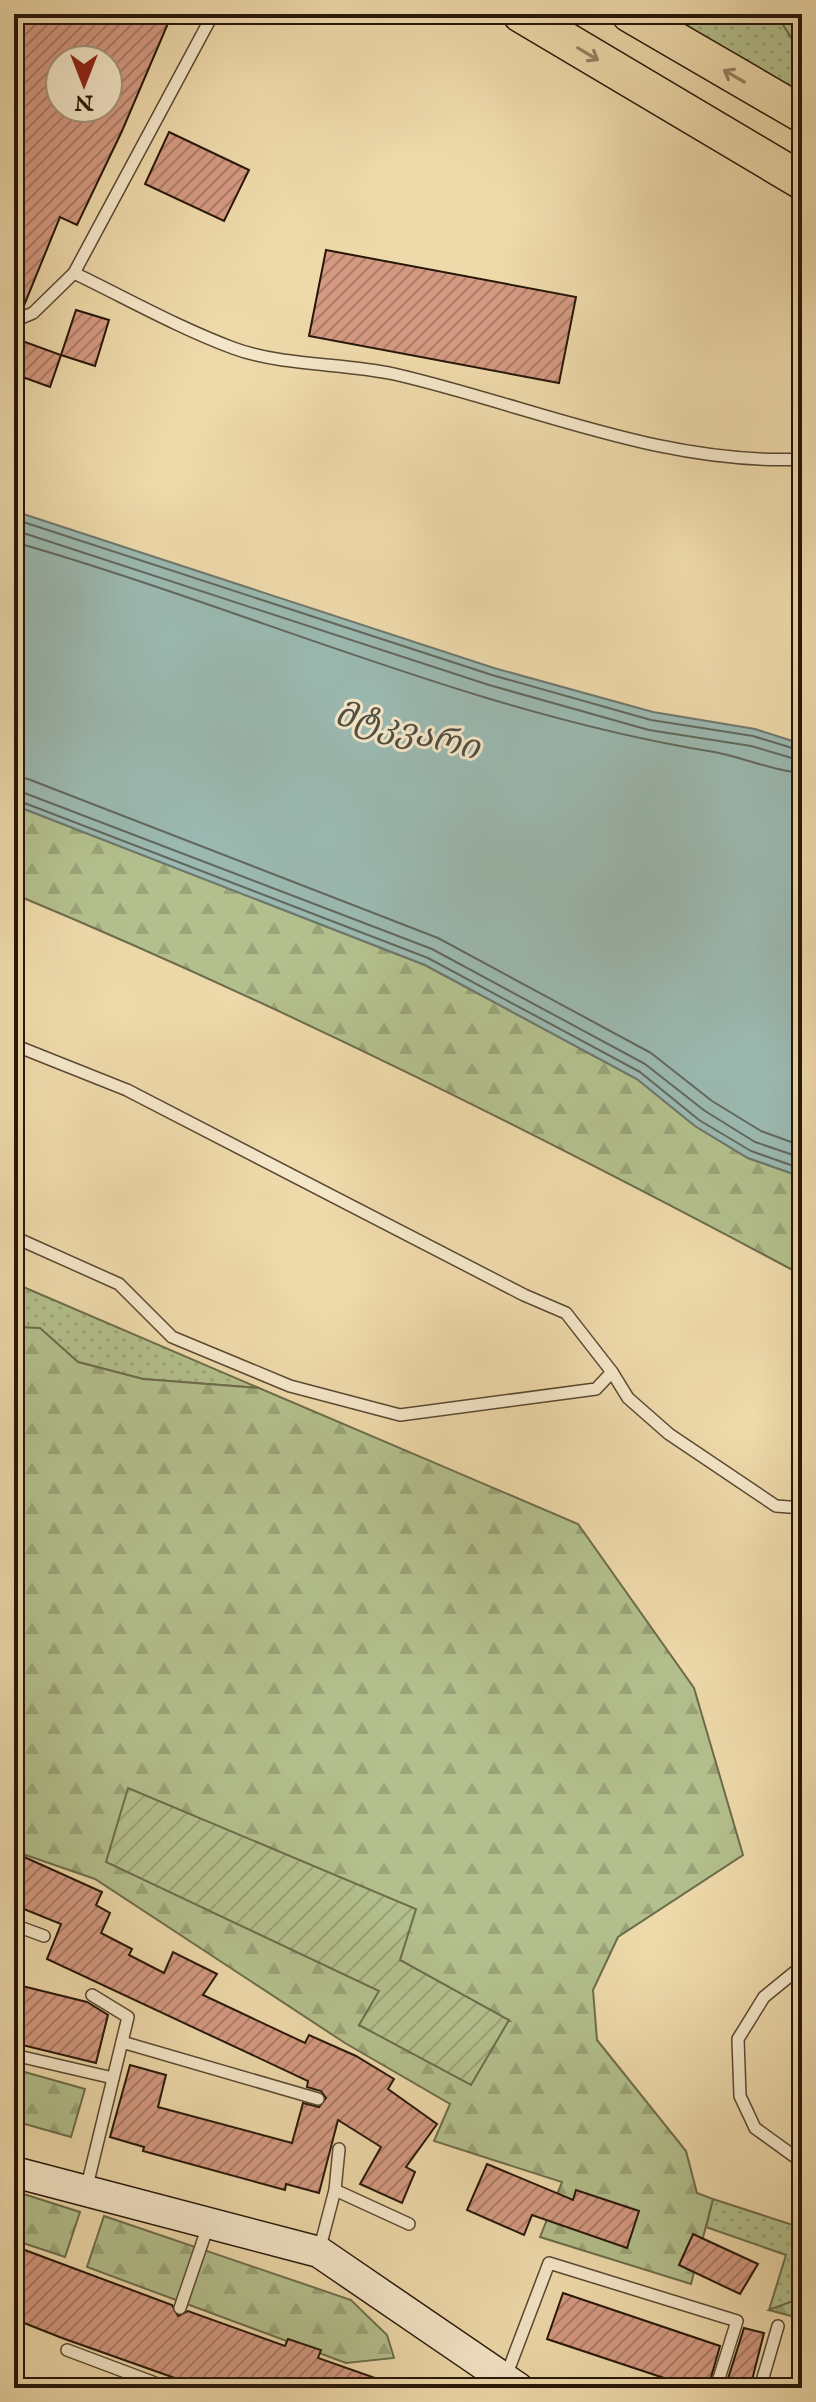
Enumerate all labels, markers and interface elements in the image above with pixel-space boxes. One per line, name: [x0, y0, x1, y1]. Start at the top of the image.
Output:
north arrow: [44, 44, 124, 124]
one-way arrow: [576, 46, 599, 62]
one-way arrow: [723, 68, 746, 84]
text: N: [74, 88, 95, 116]
water label: მტკვარი: [330, 693, 485, 771]

